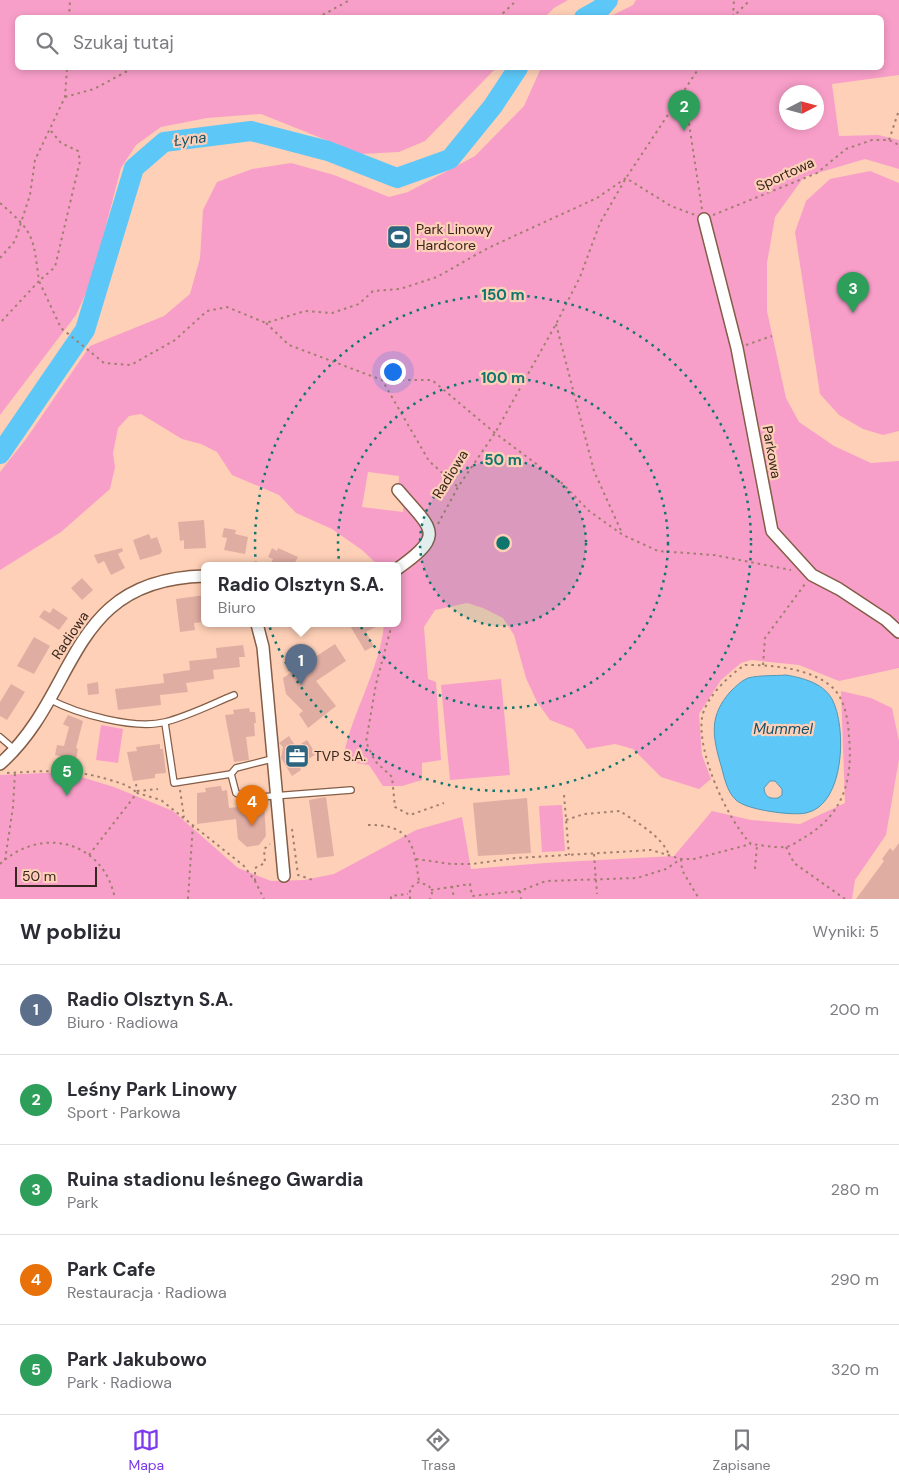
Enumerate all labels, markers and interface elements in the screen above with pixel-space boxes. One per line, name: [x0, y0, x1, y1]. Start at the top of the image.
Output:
search box: [15, 15, 884, 70]
icon: search: [33, 29, 61, 57]
text: Szukaj tutaj: [73, 30, 174, 55]
north arrow: [779, 85, 824, 130]
pin: 2: [668, 90, 700, 131]
water label: Łyna: [172, 127, 208, 151]
street label: Sportowa: [753, 153, 817, 195]
place label: Park Linowy Hardcore: [416, 220, 493, 254]
sports icon: Park Linowy Hardcore: [386, 224, 412, 250]
pin: 3: [837, 272, 869, 313]
text: 150 m: [482, 285, 525, 305]
your location: [380, 359, 406, 385]
text: 100 m: [481, 368, 525, 388]
street label: Parkowa: [759, 424, 785, 480]
street label: Radiowa: [428, 446, 472, 502]
text: 50 m: [484, 450, 522, 470]
centre of rings: [494, 534, 512, 552]
popup: [201, 562, 401, 627]
text: Radio Olsztyn S.A.: [218, 572, 384, 597]
text: Biuro: [218, 597, 256, 618]
street label: Radiowa: [47, 608, 93, 662]
pin: 1: [285, 644, 317, 685]
water label: Mummel: [753, 719, 813, 739]
office icon: TVP S.A.: [284, 743, 310, 769]
place label: TVP S.A.: [314, 747, 366, 765]
pin: 5: [51, 755, 83, 796]
pin: 4: [236, 785, 268, 826]
scale bar: [15, 864, 98, 887]
text: 50 m: [22, 867, 56, 885]
text: W pobliżu: [20, 918, 121, 946]
text: Wyniki: 5: [812, 921, 879, 942]
text: Radio Olsztyn S.A.: [67, 987, 233, 1012]
text: 1: [33, 999, 39, 1020]
text: 200 m: [830, 999, 879, 1020]
text: Biuro · Radiowa: [67, 1012, 178, 1033]
text: Leśny Park Linowy: [67, 1077, 237, 1102]
text: 2: [31, 1089, 41, 1110]
text: 230 m: [831, 1089, 879, 1110]
text: Sport · Parkowa: [67, 1102, 181, 1123]
text: Ruina stadionu leśnego Gwardia: [67, 1167, 363, 1192]
text: 3: [31, 1179, 41, 1200]
text: 280 m: [831, 1179, 879, 1200]
text: Park: [67, 1192, 99, 1213]
text: Park Cafe: [67, 1257, 156, 1282]
text: 4: [31, 1269, 41, 1290]
text: 290 m: [830, 1269, 879, 1290]
text: Restauracja · Radiowa: [67, 1282, 227, 1303]
text: Park Jakubowo: [67, 1347, 207, 1372]
text: 5: [31, 1359, 41, 1380]
text: 320 m: [831, 1359, 879, 1380]
text: Park · Radiowa: [67, 1372, 172, 1393]
tab: Mapa: [128, 1426, 164, 1474]
tab: Trasa: [421, 1426, 456, 1474]
tab: Zapisane: [713, 1426, 771, 1474]

